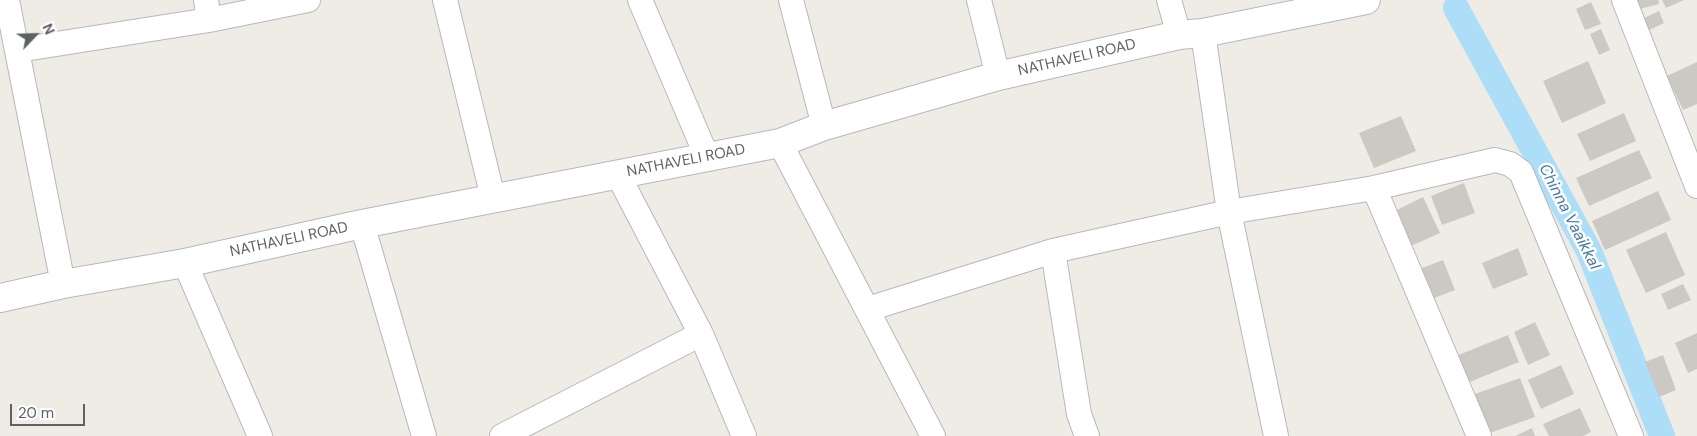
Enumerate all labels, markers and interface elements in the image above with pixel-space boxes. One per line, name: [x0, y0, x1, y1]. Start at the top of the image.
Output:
north arrow: [10, 10, 60, 60]
text: N: [38, 21, 59, 37]
street label: NATHAVELI ROAD: [1016, 36, 1138, 80]
street label: NATHAVELI ROAD: [625, 141, 747, 181]
water label: Chinna Vaaikkal: [1534, 161, 1604, 273]
street label: NATHAVELI ROAD: [228, 219, 350, 261]
scale bar: [12, 394, 88, 426]
text: 20 m: [18, 403, 54, 423]

